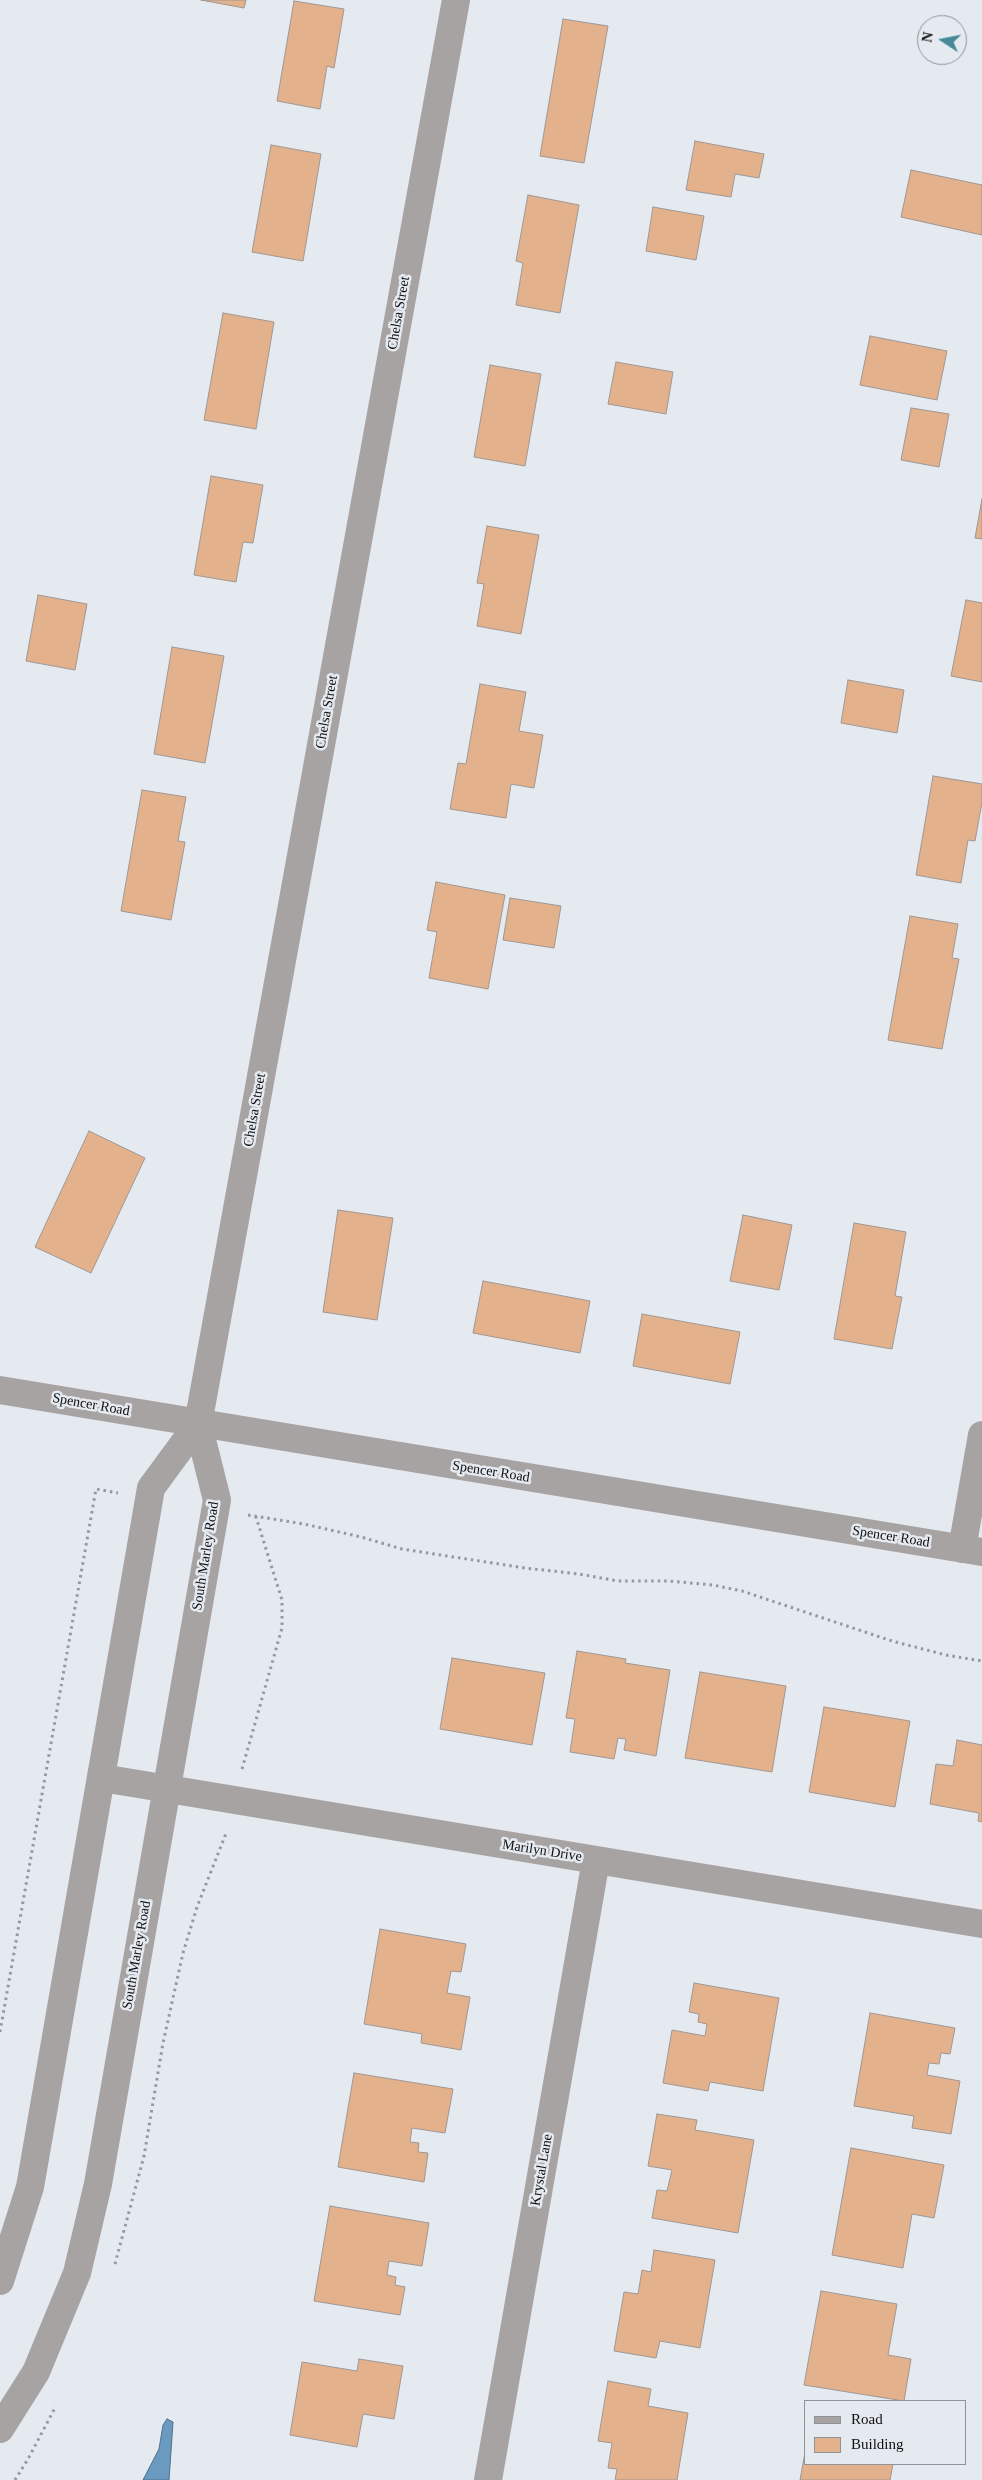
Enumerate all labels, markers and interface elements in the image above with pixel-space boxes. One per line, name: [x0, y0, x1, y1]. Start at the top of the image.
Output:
north arrow: [917, 15, 967, 65]
text: N: [919, 31, 936, 44]
street label: Chelsa Street: [384, 275, 414, 351]
street label: Chelsa Street: [312, 674, 342, 750]
street label: Chelsa Street: [240, 1072, 270, 1148]
street label: Spencer Road: [51, 1390, 131, 1420]
street label: Spencer Road: [451, 1458, 531, 1486]
street label: South Marley Road: [189, 1501, 223, 1611]
street label: Spencer Road: [851, 1523, 931, 1551]
street label: Marilyn Drive: [501, 1836, 583, 1866]
street label: South Marley Road: [119, 1900, 155, 2010]
street label: Krystal Lane: [527, 2133, 557, 2207]
legend: [804, 2400, 967, 2465]
text: Road: [851, 2411, 883, 2427]
text: Building: [851, 2436, 904, 2452]

